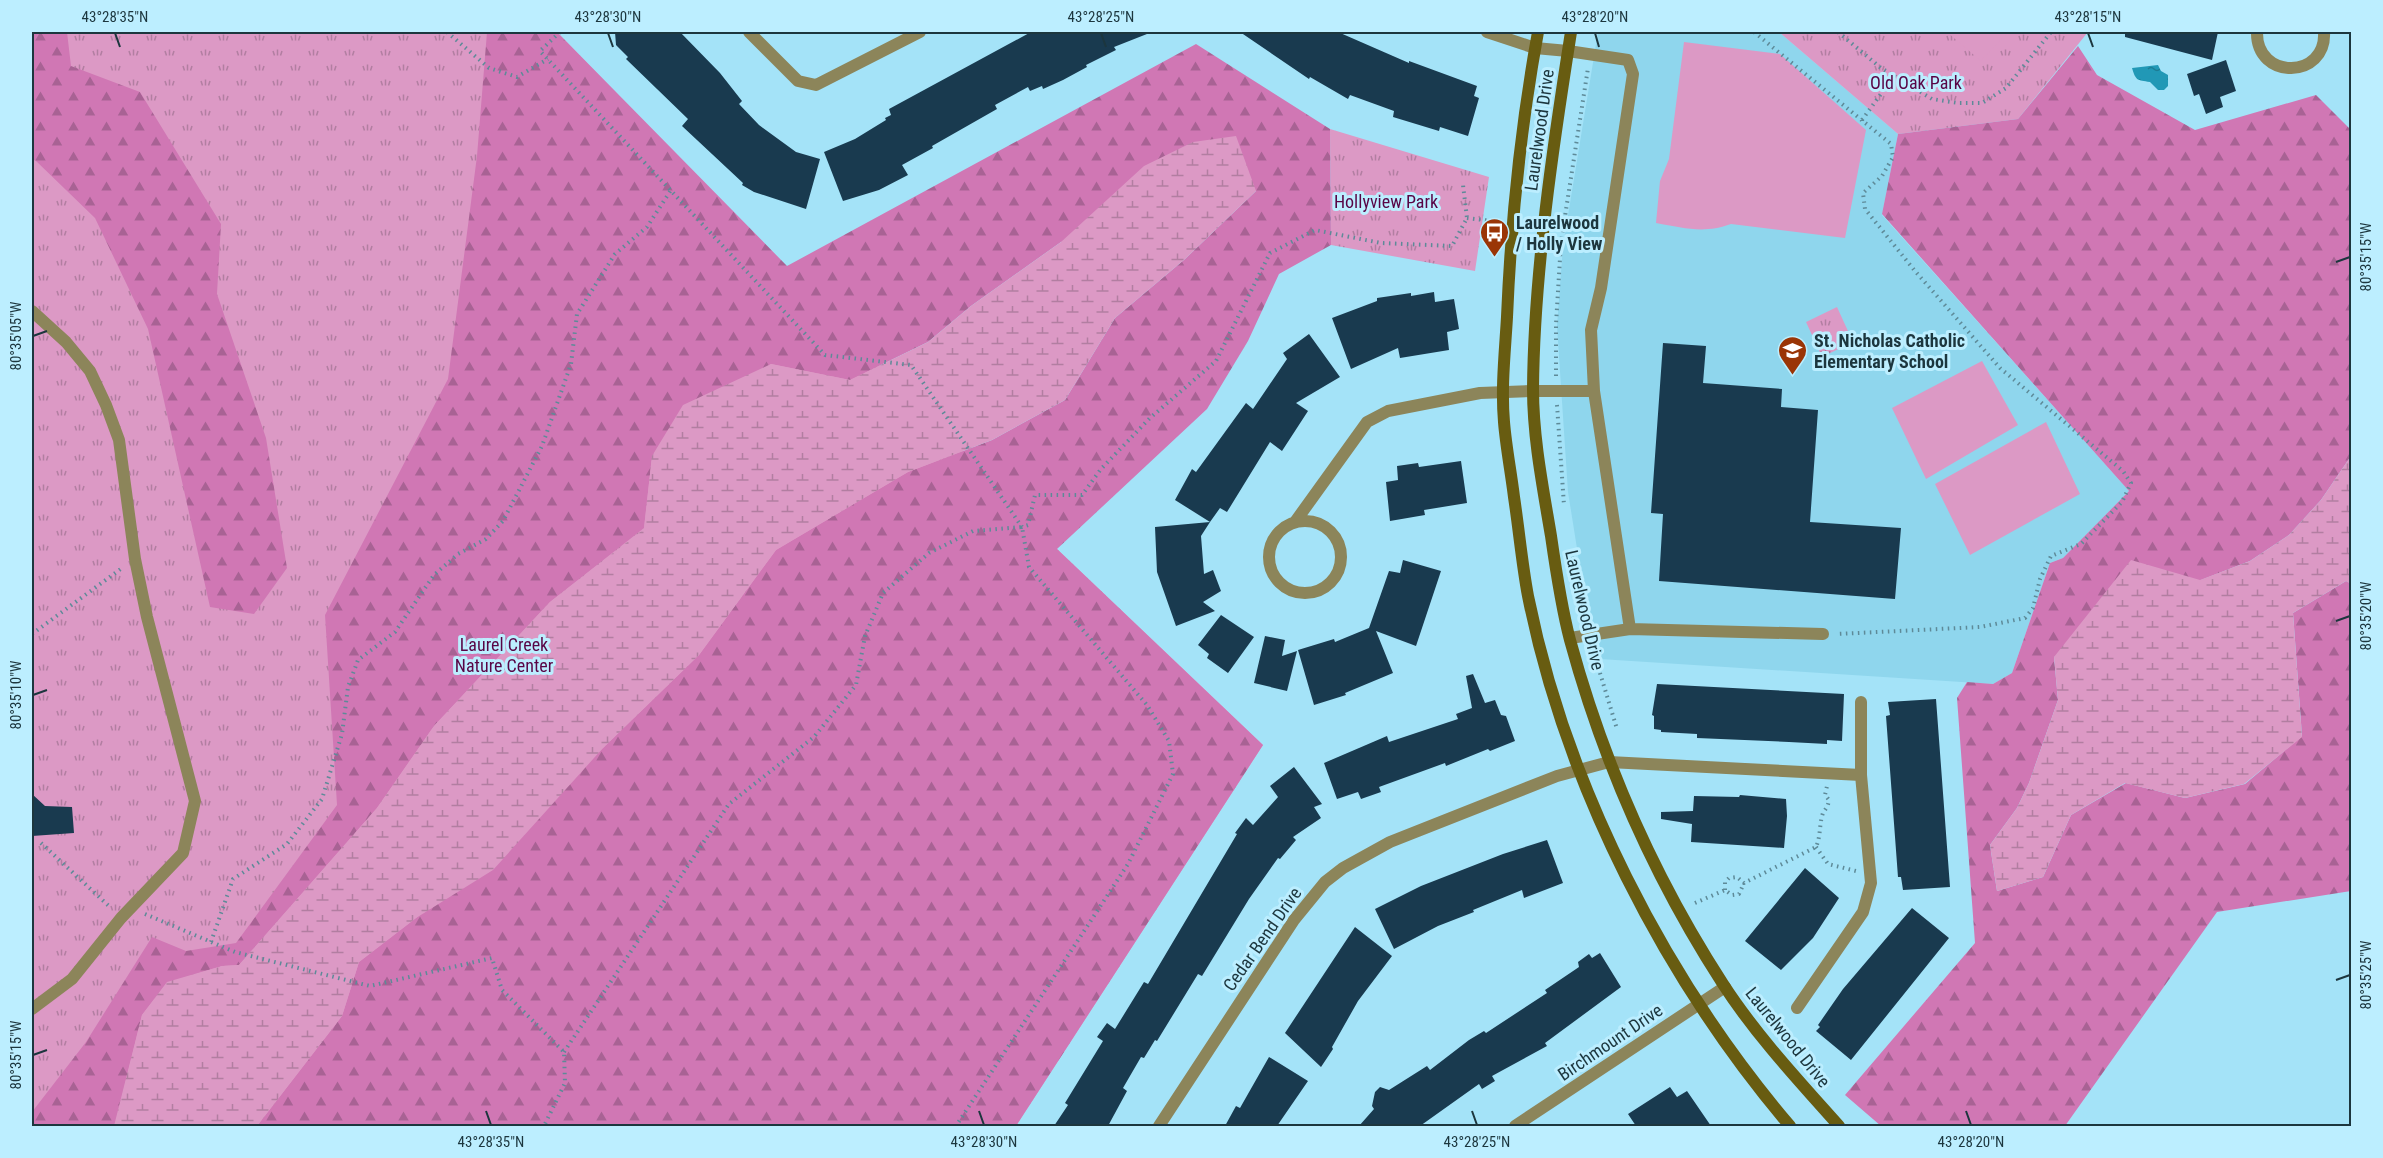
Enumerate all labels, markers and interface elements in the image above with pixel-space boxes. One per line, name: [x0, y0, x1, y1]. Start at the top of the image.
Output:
text: 43°28'35"N: [82, 8, 148, 26]
text: 43°28'30"N: [575, 8, 641, 26]
text: 43°28'25"N: [1068, 8, 1134, 26]
text: 43°28'20"N: [1562, 8, 1628, 26]
text: 43°28'15"N: [2055, 8, 2121, 26]
street label: Laurelwood Drive: [1520, 68, 1558, 192]
park label: Old Oak Park: [1870, 72, 1962, 93]
park label: Hollyview Park: [1334, 191, 1438, 212]
place label: Laurelwood / Holly View: [1515, 212, 1603, 254]
bus stop icon: Laurelwood / Holly View: [1479, 216, 1511, 258]
text: 80°35'15"W: [2357, 222, 2375, 291]
text: 80°35'05"W: [7, 301, 25, 370]
place label: St. Nicholas Catholic Elementary School: [1814, 330, 1965, 372]
school or university icon: St. Nicholas Catholic Elementary School: [1777, 334, 1809, 376]
street label: Laurelwood Drive: [1561, 548, 1609, 672]
text: 80°35'20"W: [2357, 581, 2375, 650]
park label: Laurel Creek Nature Center: [455, 634, 554, 676]
text: 80°35'10"W: [7, 660, 25, 729]
street label: Cedar Bend Drive: [1218, 883, 1306, 995]
text: 80°35'25"W: [2357, 940, 2375, 1009]
street label: Laurelwood Drive: [1741, 983, 1835, 1091]
street label: Birchmount Drive: [1554, 999, 1666, 1085]
text: 80°35'15"W: [7, 1020, 25, 1089]
text: 43°28'35"N: [458, 1133, 524, 1151]
text: 43°28'30"N: [951, 1133, 1017, 1151]
text: 43°28'25"N: [1444, 1133, 1510, 1151]
text: 43°28'20"N: [1938, 1133, 2004, 1151]

